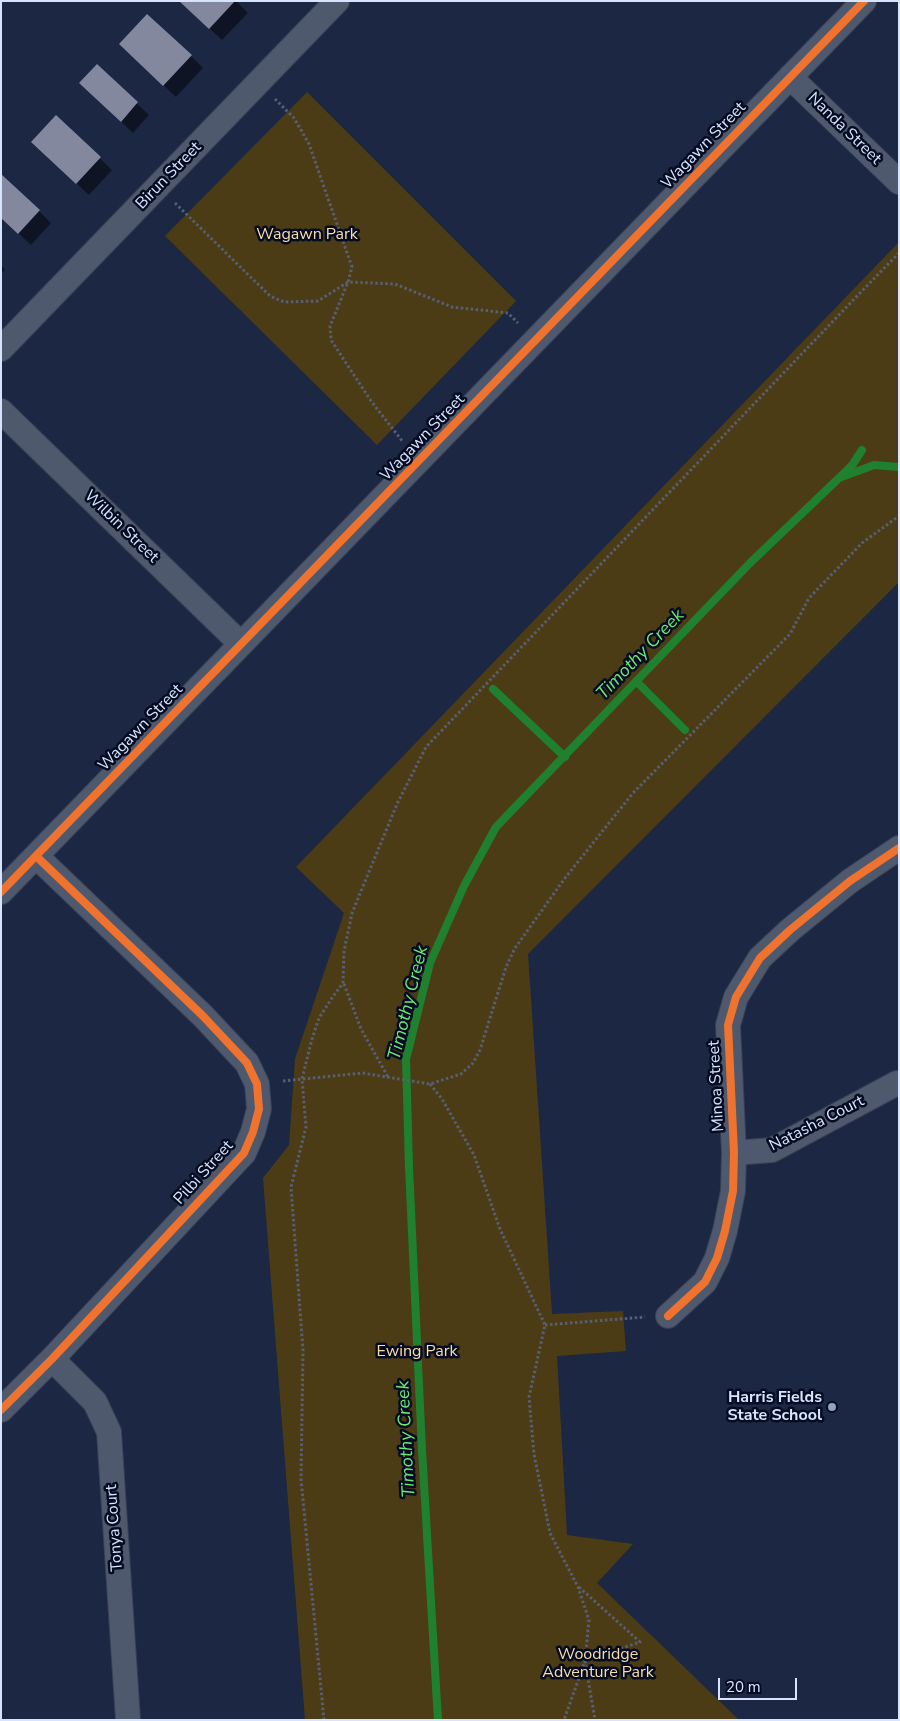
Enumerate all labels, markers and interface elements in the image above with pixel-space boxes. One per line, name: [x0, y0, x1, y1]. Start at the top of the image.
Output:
street label: Nanda Street: [803, 89, 885, 169]
street label: Wagawn Street: [658, 99, 750, 193]
street label: Birun Street: [132, 138, 206, 214]
park label: Wagawn Park: [256, 225, 358, 245]
street label: Wagawn Street: [377, 391, 469, 485]
street label: Wilbin Street: [80, 487, 162, 567]
water label: Timothy Creek: [593, 605, 689, 705]
street label: Wagawn Street: [95, 681, 187, 775]
water label: Timothy Creek: [384, 944, 434, 1062]
street label: Minoa Street: [705, 1040, 729, 1132]
street label: Natasha Court: [766, 1092, 868, 1156]
street label: Pilbi Street: [170, 1137, 238, 1209]
park label: Ewing Park: [377, 1342, 457, 1362]
water label: Timothy Creek: [393, 1380, 421, 1498]
place label: Harris Fields State School: [727, 1388, 822, 1426]
marker: Harris Fields State School: [826, 1401, 838, 1413]
street label: Tonya Court: [102, 1484, 128, 1572]
park label: Woodridge Adventure Park: [542, 1645, 654, 1683]
scale bar: [720, 1668, 799, 1700]
text: 20 m: [726, 1677, 761, 1697]

